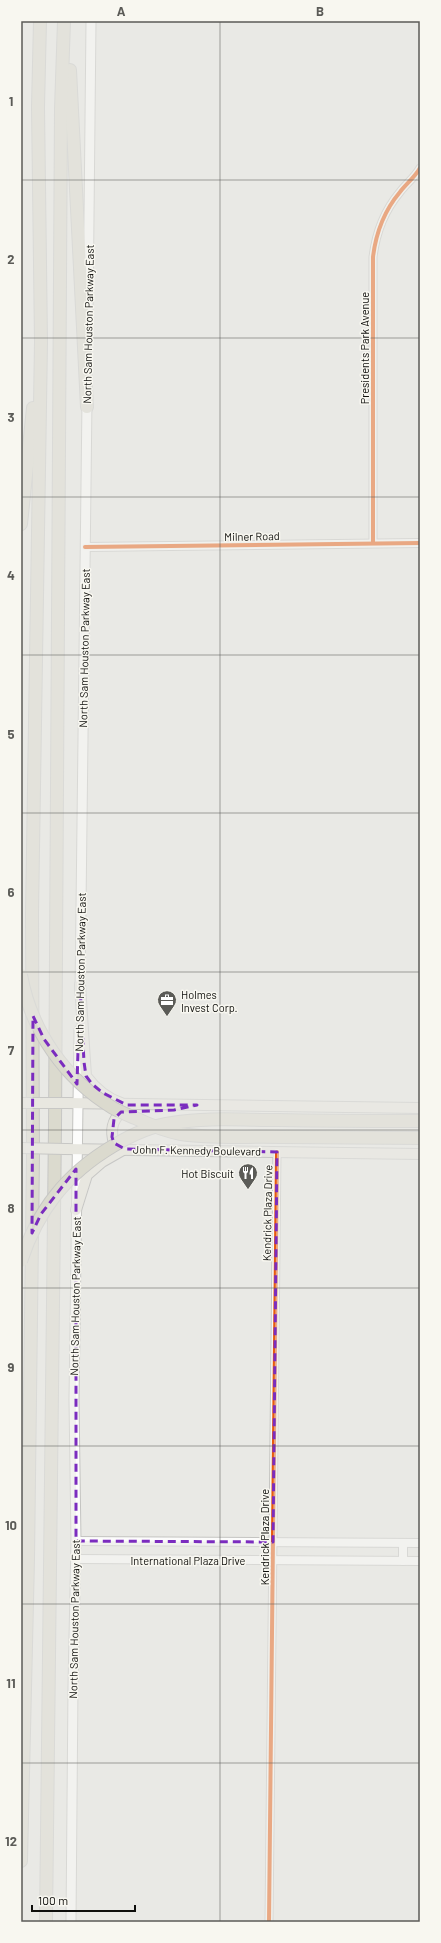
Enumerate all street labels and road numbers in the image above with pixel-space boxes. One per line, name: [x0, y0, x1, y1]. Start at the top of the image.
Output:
street label: North Sam Houston Parkway East: [80, 244, 96, 404]
street label: Presidents Park Avenue: [358, 292, 371, 404]
street label: Milner Road: [224, 529, 280, 543]
street label: North Sam Houston Parkway East: [76, 568, 92, 728]
street label: North Sam Houston Parkway East: [72, 892, 88, 1052]
street label: John F. Kennedy Boulevard: [133, 1142, 261, 1158]
street label: Kendrick Plaza Drive: [260, 1165, 274, 1261]
street label: North Sam Houston Parkway East: [67, 1216, 83, 1376]
street label: Kendrick Plaza Drive: [258, 1489, 271, 1585]
street label: North Sam Houston Parkway East: [66, 1539, 82, 1699]
street label: International Plaza Drive: [131, 1554, 246, 1567]

